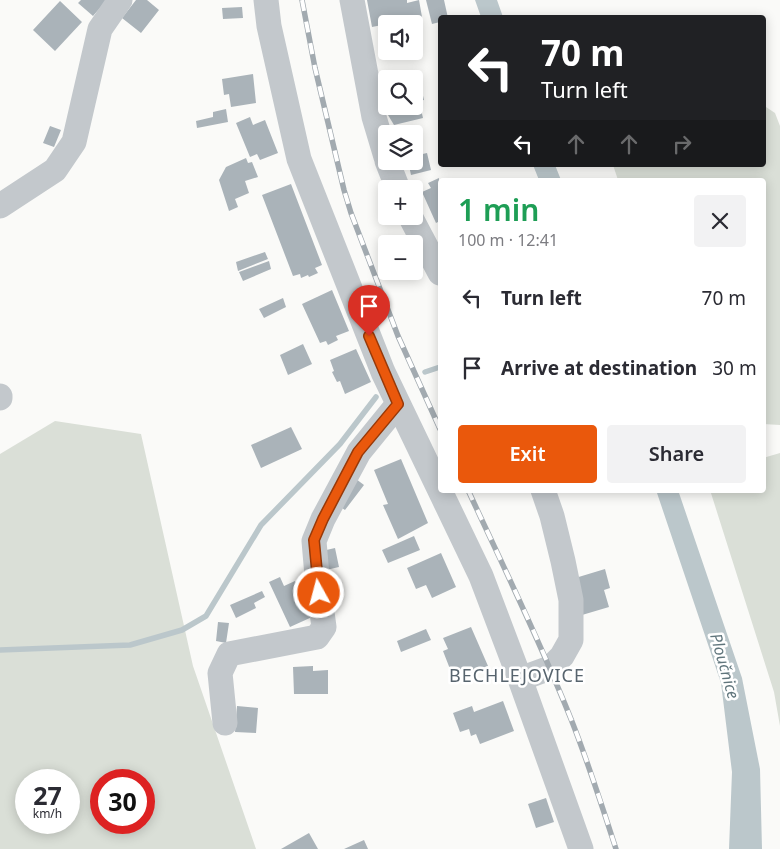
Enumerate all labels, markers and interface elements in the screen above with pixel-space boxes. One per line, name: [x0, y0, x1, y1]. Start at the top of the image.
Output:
map controls: [378, 15, 423, 280]
button: sound: [378, 15, 423, 60]
text: 70 m: [541, 29, 624, 76]
icon: left: [458, 35, 523, 100]
button: search: [378, 70, 423, 115]
text: Turn left: [541, 74, 628, 104]
button: layers: [378, 125, 423, 170]
icon: left: [509, 130, 537, 158]
icon: ahead: [562, 130, 590, 158]
icon: ahead: [615, 130, 643, 158]
icon: right: [668, 130, 696, 158]
button: +: [378, 180, 423, 225]
text: 1 min: [458, 189, 539, 230]
button: close: [694, 195, 746, 247]
text: 100 m · 12:41: [458, 229, 558, 251]
button: −: [378, 235, 423, 280]
icon: left: [458, 284, 486, 312]
pin: [348, 285, 390, 336]
text: Turn left: [501, 285, 582, 311]
text: 70 m: [702, 285, 746, 311]
icon: arrive: [355, 292, 383, 320]
icon: arrive: [458, 354, 486, 382]
text: Arrive at destination: [501, 355, 697, 381]
text: 30 m: [712, 355, 757, 381]
button: Exit: [458, 425, 597, 483]
button: Share: [607, 425, 746, 483]
position arrow: [292, 566, 344, 618]
water label: Ploučnice: [705, 631, 745, 701]
district label: BECHLEJOVICE: [449, 663, 585, 687]
speed limit sign: 30: [90, 769, 155, 834]
text: 27: [33, 778, 62, 812]
text: km/h: [33, 805, 62, 822]

